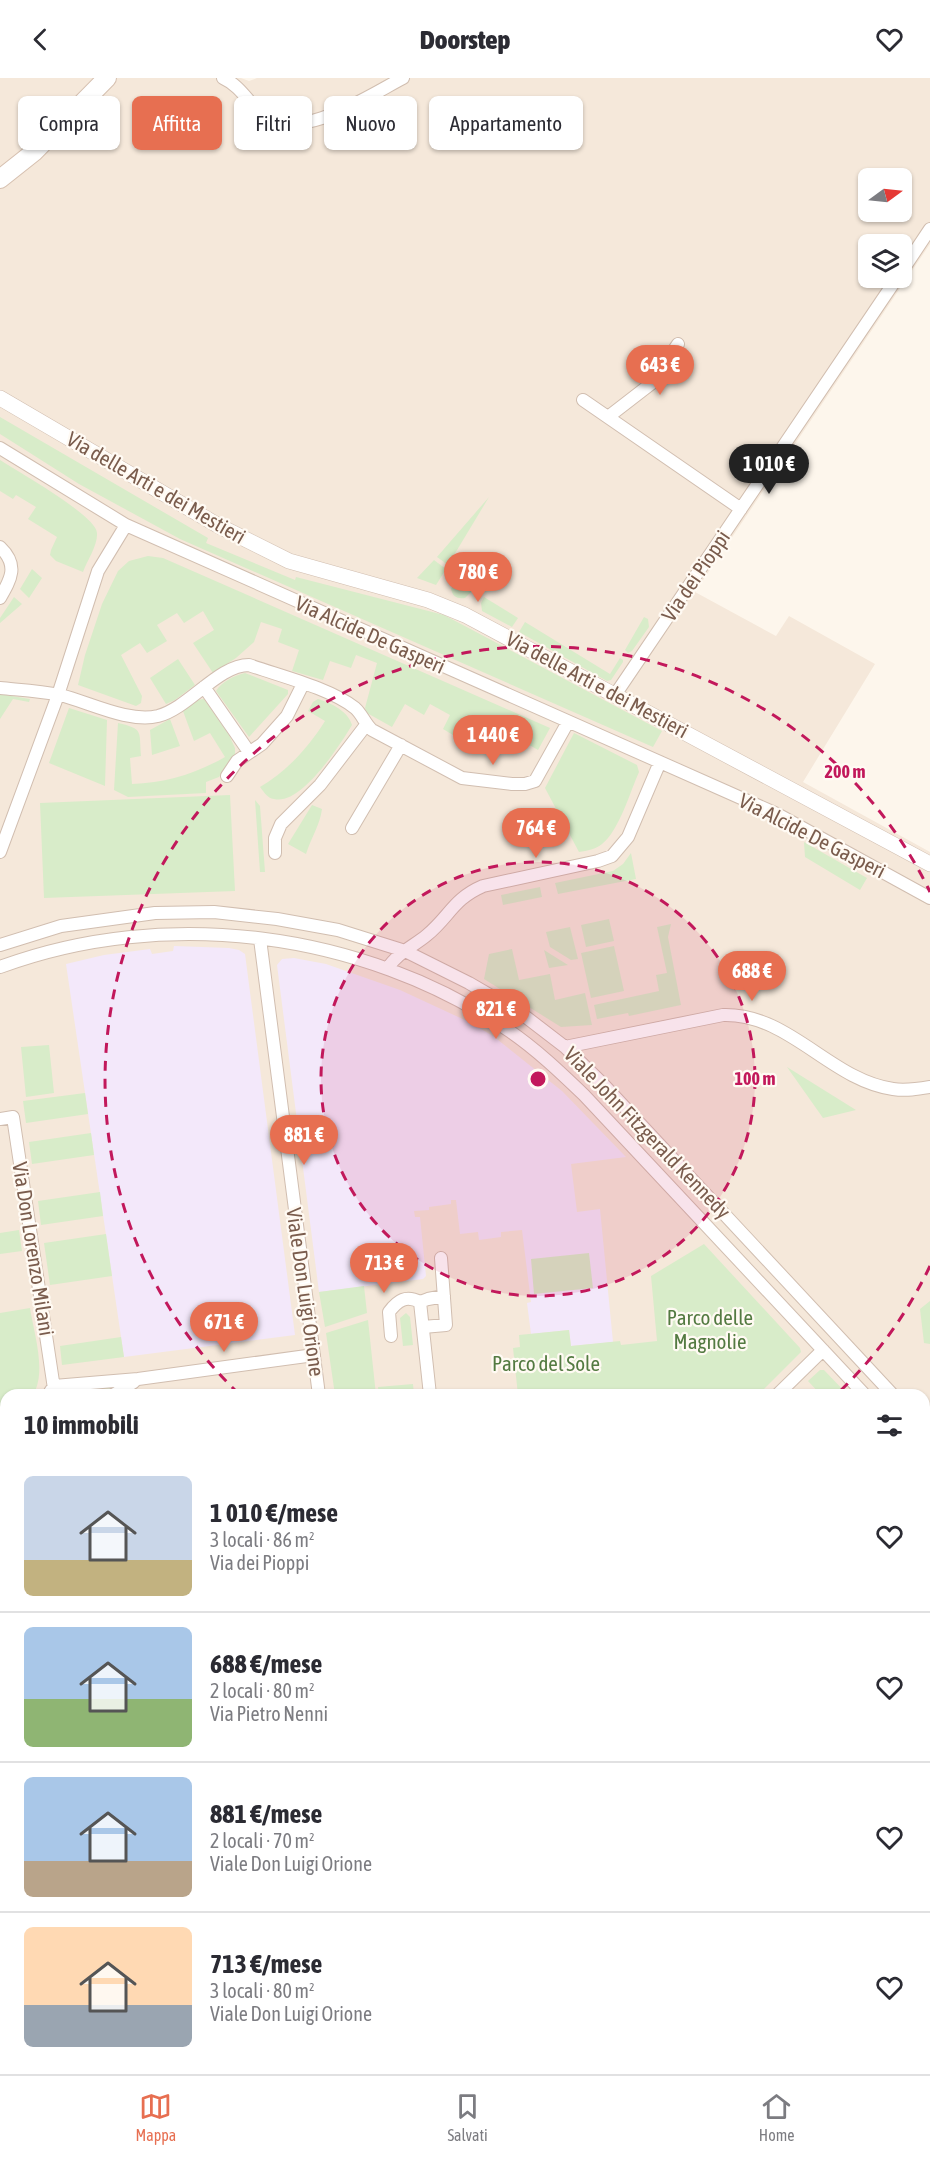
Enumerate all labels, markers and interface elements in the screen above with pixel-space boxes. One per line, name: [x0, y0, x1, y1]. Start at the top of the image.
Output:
icon: back: [24, 23, 57, 56]
icon: heart: [873, 23, 906, 56]
text: Doorstep: [420, 24, 510, 55]
chip: Compra: [18, 96, 120, 150]
chip: Affitta: [132, 96, 222, 150]
chip: Filtri: [234, 96, 312, 150]
chip: Nuovo: [324, 96, 417, 150]
chip: Appartamento: [429, 96, 583, 150]
north arrow: [858, 168, 912, 222]
map controls: [858, 168, 912, 288]
button: layers: [858, 234, 912, 288]
pin: 643 €: [618, 345, 702, 396]
text: 643 €: [640, 353, 680, 376]
street label: Via delle Arti e dei Mestieri: [63, 426, 250, 548]
pin: 1 010 €: [714, 444, 824, 495]
text: 1 010 €: [743, 452, 795, 475]
street label: Via dei Pioppi: [656, 526, 734, 625]
pin: 780 €: [436, 552, 520, 603]
text: 780 €: [458, 560, 498, 583]
street label: Via Alcide De Gasperi: [292, 590, 449, 678]
street label: Via delle Arti e dei Mestieri: [502, 626, 693, 742]
pin: 1 440 €: [438, 715, 548, 766]
text: 1 440 €: [467, 723, 519, 746]
text: 200 m: [825, 761, 865, 782]
street label: Via Alcide De Gasperi: [735, 788, 890, 882]
pin: 764 €: [494, 808, 578, 859]
text: 764 €: [516, 816, 556, 839]
pin: 688 €: [710, 951, 794, 1002]
text: 688 €: [732, 959, 772, 982]
pin: 821 €: [454, 989, 538, 1040]
text: 821 €: [476, 997, 516, 1020]
street label: Viale John Fitzgerald Kennedy: [560, 1042, 736, 1223]
text: 100 m: [735, 1068, 775, 1089]
centre of rings: [528, 1069, 548, 1089]
pin: 881 €: [262, 1115, 346, 1166]
text: 881 €: [284, 1123, 324, 1146]
street label: Via Don Lorenzo Milani: [8, 1160, 60, 1337]
street label: Viale Don Luigi Orione: [282, 1206, 330, 1378]
pin: 713 €: [342, 1243, 426, 1294]
text: 713 €: [364, 1251, 404, 1274]
pin: 671 €: [182, 1302, 266, 1353]
park label: Parco delle Magnolie: [667, 1305, 753, 1353]
text: 671 €: [204, 1310, 244, 1333]
park label: Parco del Sole: [492, 1351, 600, 1375]
icon: filters: [873, 1409, 906, 1442]
text: 10 immobili: [24, 1410, 139, 1440]
text: 1 010 €/mese: [210, 1498, 338, 1528]
icon: home: [72, 1500, 144, 1572]
icon: heart: [873, 1520, 906, 1553]
text: 3 locali · 86 m²: [210, 1528, 315, 1551]
text: Via dei Pioppi: [210, 1551, 309, 1574]
text: 688 €/mese: [210, 1649, 322, 1679]
icon: home: [72, 1651, 144, 1723]
icon: heart: [873, 1671, 906, 1704]
text: 2 locali · 80 m²: [210, 1679, 315, 1702]
text: Via Pietro Nenni: [210, 1702, 328, 1725]
text: 881 €/mese: [210, 1799, 322, 1829]
icon: home: [72, 1801, 144, 1873]
icon: heart: [873, 1821, 906, 1854]
text: 2 locali · 70 m²: [210, 1829, 315, 1852]
text: Viale Don Luigi Orione: [210, 1852, 372, 1875]
text: 713 €/mese: [210, 1949, 322, 1979]
icon: home: [72, 1951, 144, 2023]
icon: heart: [873, 1971, 906, 2004]
text: 3 locali · 80 m²: [210, 1979, 315, 2002]
text: Viale Don Luigi Orione: [210, 2002, 372, 2025]
tab: Mappa: [136, 2090, 176, 2144]
tab: Salvati: [447, 2090, 488, 2144]
tab: Home: [759, 2090, 794, 2144]

